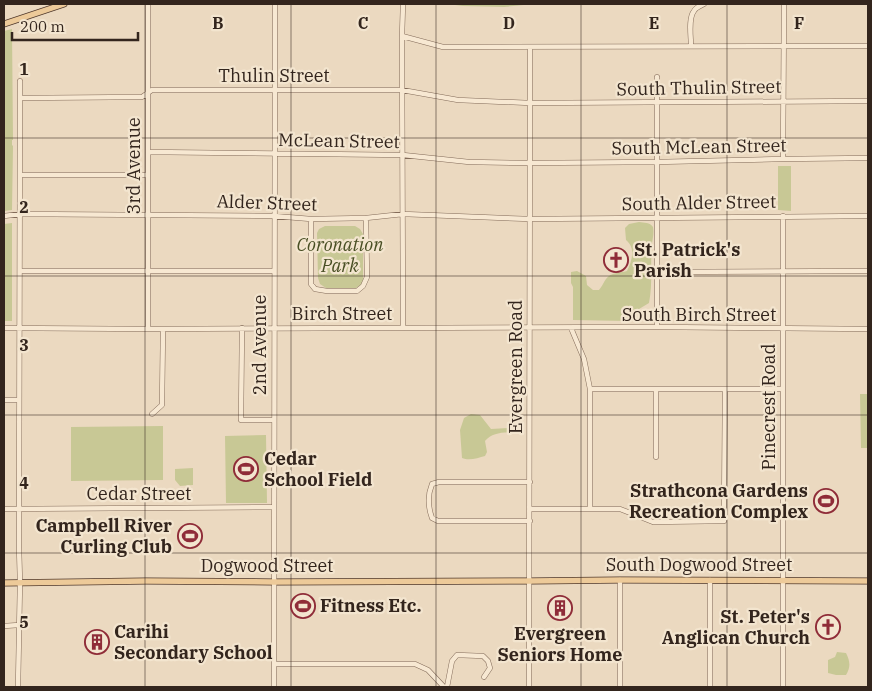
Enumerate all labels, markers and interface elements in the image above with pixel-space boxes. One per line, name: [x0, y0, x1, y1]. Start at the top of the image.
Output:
scale bar: [12, 10, 139, 42]
text: B: [212, 13, 224, 33]
text: C: [358, 13, 368, 33]
text: D: [503, 13, 515, 33]
text: E: [649, 13, 659, 33]
text: F: [794, 13, 804, 33]
text: 200 m: [20, 17, 65, 36]
text: 1: [19, 59, 29, 79]
street label: Thulin Street: [218, 64, 330, 87]
street label: South Thulin Street: [616, 75, 782, 100]
street label: 3rd Avenue: [122, 117, 145, 215]
street label: McLean Street: [278, 128, 400, 153]
street label: South McLean Street: [611, 133, 787, 160]
street label: Alder Street: [216, 189, 318, 216]
street label: South Alder Street: [622, 190, 776, 215]
text: 2: [19, 197, 29, 217]
park label: Coronation Park: [297, 233, 384, 277]
place label: St. Patrick's Parish: [634, 238, 740, 282]
church icon: St. Patrick's Parish: [603, 247, 629, 273]
street label: 2nd Avenue: [248, 295, 271, 395]
street label: Evergreen Road: [504, 300, 527, 434]
street label: Birch Street: [292, 302, 392, 325]
street label: South Birch Street: [622, 303, 776, 326]
text: 3: [19, 335, 29, 355]
street label: Pinecrest Road: [757, 343, 780, 471]
place label: Cedar School Field: [264, 447, 372, 491]
sports icon: Cedar School Field: [233, 456, 259, 482]
text: 4: [19, 473, 29, 493]
place label: Strathcona Gardens Recreation Complex: [629, 479, 808, 523]
street label: Cedar Street: [87, 482, 191, 505]
sports icon: Strathcona Gardens Recreation Complex: [813, 488, 839, 514]
place label: Campbell River Curling Club: [35, 514, 172, 558]
sports icon: Campbell River Curling Club: [177, 523, 203, 549]
street label: South Dogwood Street: [606, 553, 792, 576]
street label: Dogwood Street: [201, 554, 333, 577]
sports icon: Fitness Etc.: [290, 593, 316, 619]
place label: Fitness Etc.: [320, 594, 422, 617]
building icon: Evergreen Seniors Home: [547, 595, 573, 621]
place label: St. Peter's Anglican Church: [662, 605, 810, 649]
text: 5: [19, 612, 29, 632]
church icon: St. Peter's Anglican Church: [815, 614, 841, 640]
place label: Carihi Secondary School: [114, 620, 273, 664]
place label: Evergreen Seniors Home: [498, 622, 622, 666]
building icon: Carihi Secondary School: [84, 629, 110, 655]

